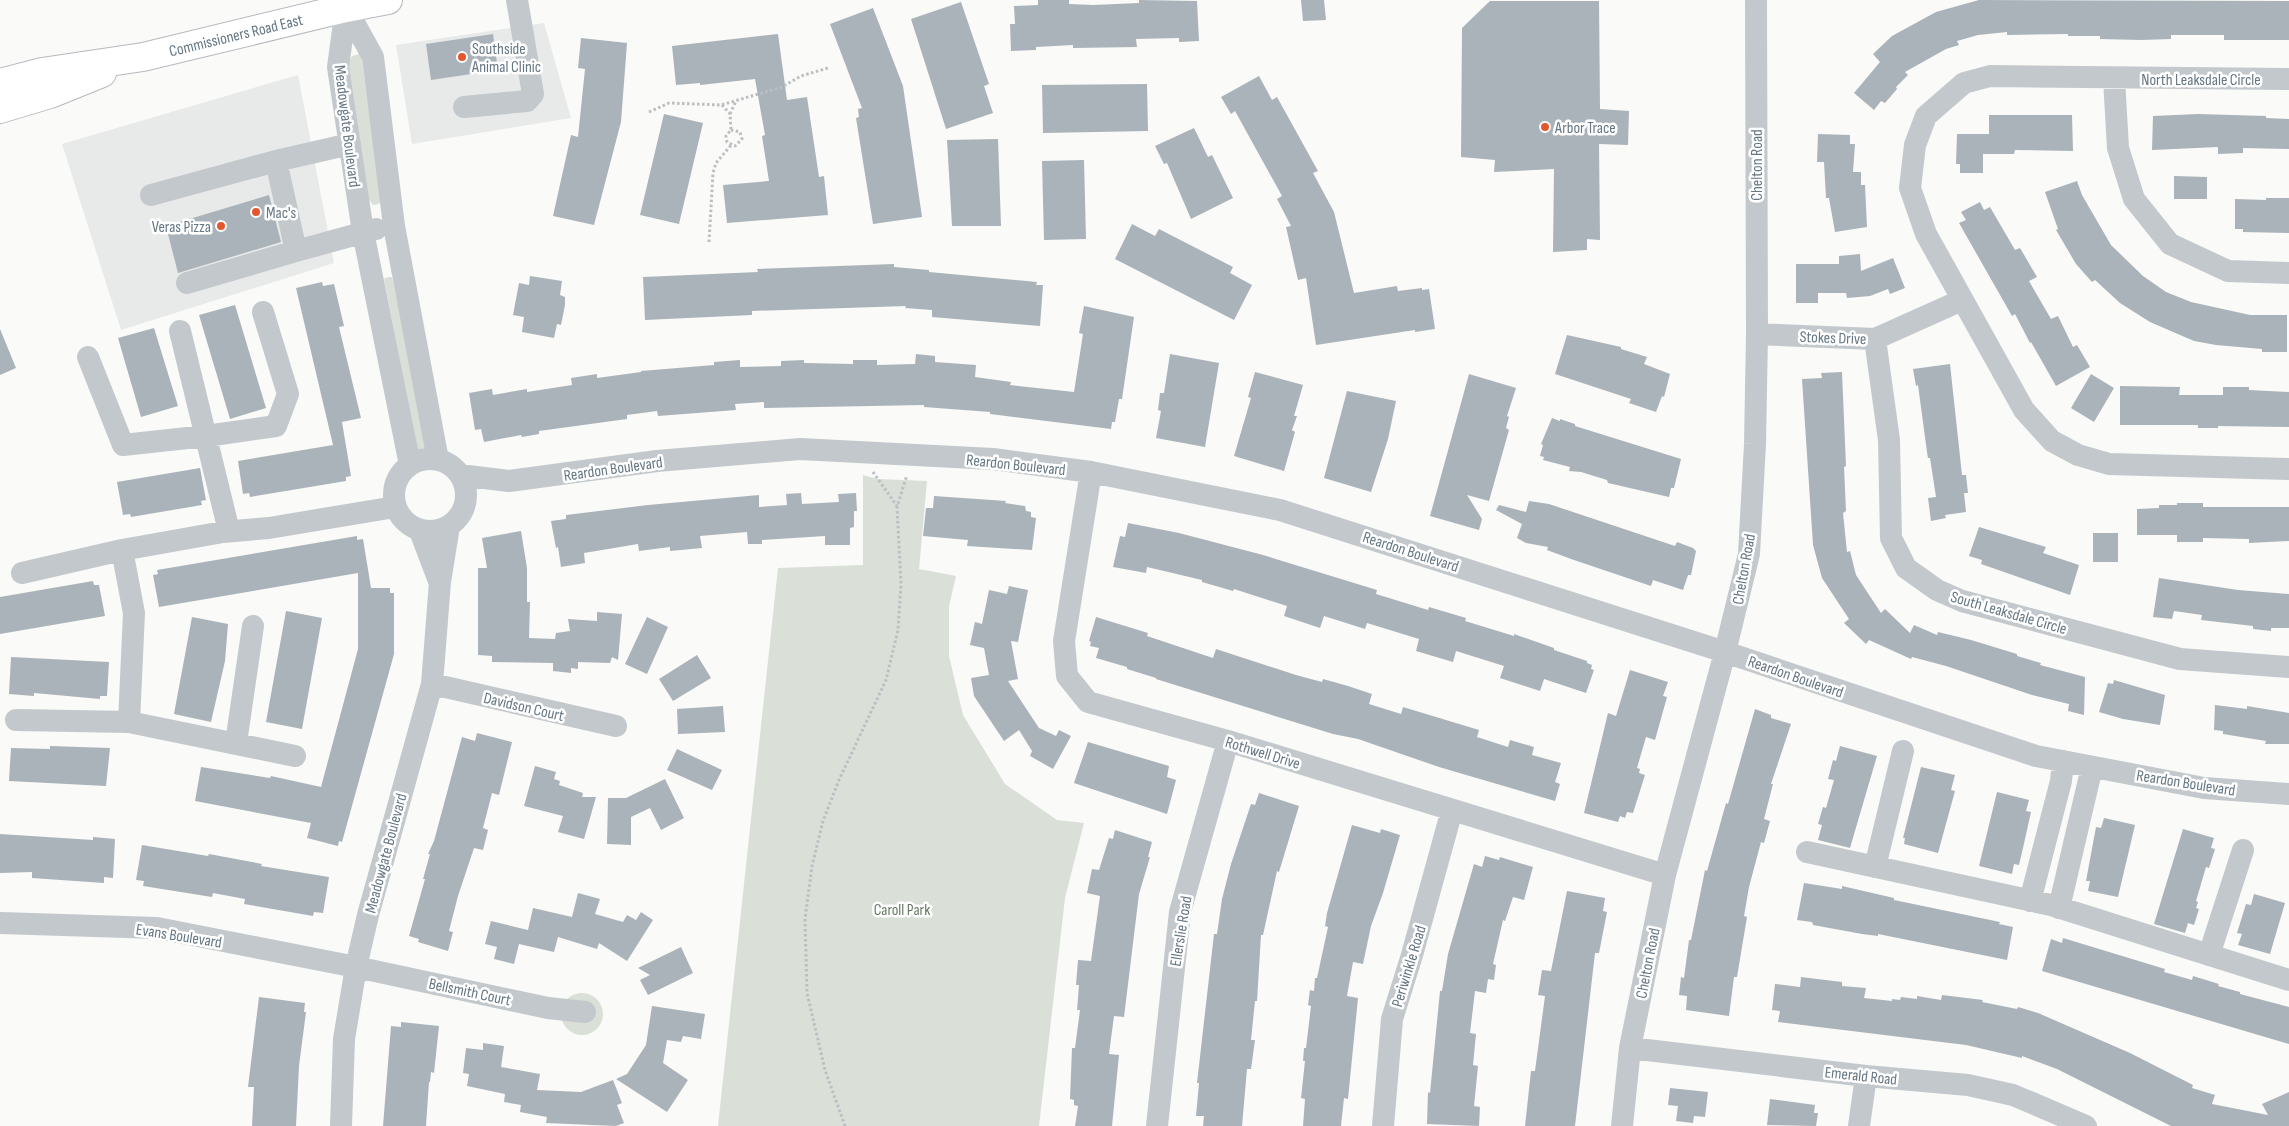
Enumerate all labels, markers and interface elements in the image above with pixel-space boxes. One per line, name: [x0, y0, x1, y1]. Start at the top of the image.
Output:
street label: Commissioners Road East: [167, 11, 305, 61]
place label: Southside Animal Clinic: [471, 40, 541, 77]
marker: Southside Animal Clinic: [456, 51, 468, 63]
street label: Meadowgate Boulevard: [330, 64, 363, 188]
street label: North Leaksdale Circle: [2141, 71, 2261, 90]
place label: Arbor Trace: [1554, 119, 1616, 138]
marker: Arbor Trace: [1539, 121, 1551, 133]
street label: Chelton Road: [1748, 129, 1767, 201]
place label: Mac's: [266, 204, 297, 223]
marker: Mac's: [250, 206, 262, 218]
place label: Veras Pizza: [152, 218, 211, 237]
marker: Veras Pizza: [215, 220, 227, 232]
street label: Stokes Drive: [1799, 328, 1867, 349]
street label: Reardon Boulevard: [965, 451, 1066, 480]
street label: Reardon Boulevard: [563, 453, 664, 486]
street label: Reardon Boulevard: [1360, 528, 1461, 577]
street label: Chelton Road: [1729, 532, 1760, 606]
street label: South Leaksdale Circle: [1948, 588, 2069, 639]
street label: Reardon Boulevard: [1745, 652, 1846, 703]
street label: Davidson Court: [482, 689, 566, 726]
street label: Rothwell Drive: [1223, 733, 1302, 774]
street label: Reardon Boulevard: [2135, 766, 2236, 801]
street label: Meadowgate Boulevard: [361, 792, 412, 915]
street label: Ellerslie Road: [1167, 895, 1196, 968]
park label: Caroll Park: [874, 901, 930, 920]
street label: Evans Boulevard: [134, 920, 223, 953]
street label: Periwinkle Road: [1388, 923, 1431, 1010]
street label: Chelton Road: [1632, 926, 1665, 1000]
street label: Bellsmith Court: [427, 975, 513, 1010]
street label: Emerald Road: [1824, 1063, 1898, 1090]

